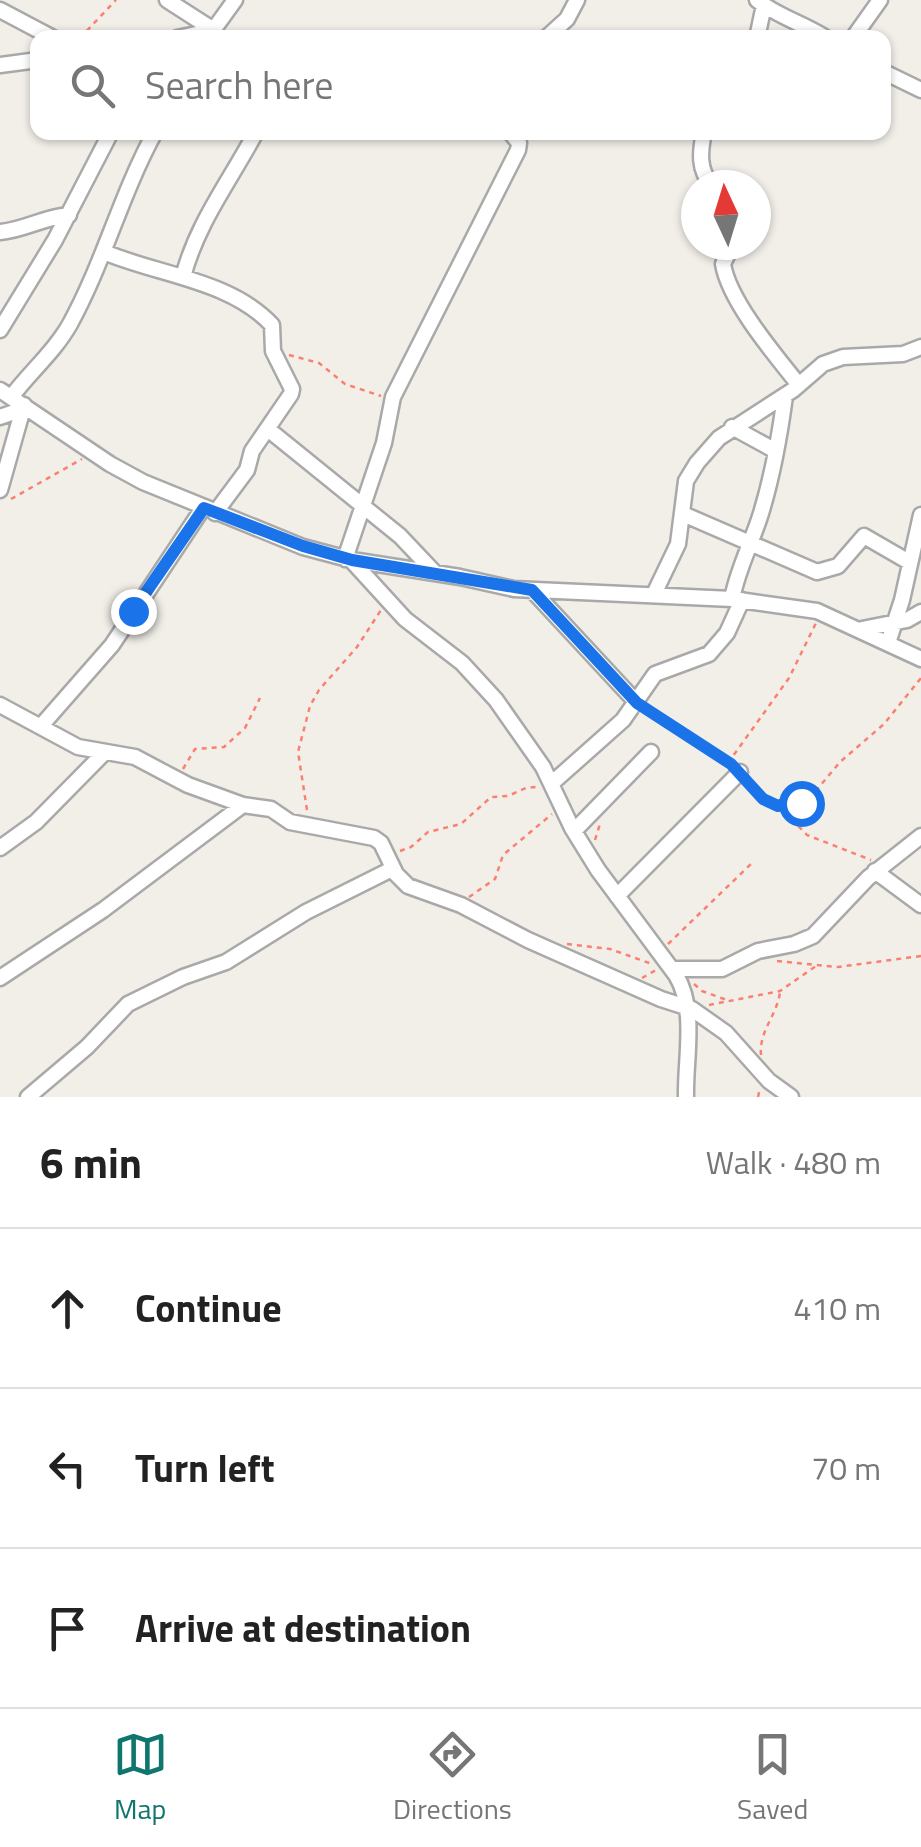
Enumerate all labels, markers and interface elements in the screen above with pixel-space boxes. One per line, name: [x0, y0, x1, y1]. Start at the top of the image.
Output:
search box: [30, 30, 891, 140]
text: Search here: [145, 56, 333, 114]
icon: search: [65, 58, 120, 113]
north arrow: [681, 170, 771, 260]
route end: [111, 589, 157, 635]
route start: [779, 781, 825, 827]
text: 6 min: [40, 1130, 142, 1194]
text: Walk · 480 m: [706, 1138, 881, 1186]
text: Continue: [135, 1279, 282, 1337]
icon: ahead: [40, 1281, 95, 1336]
text: 410 m: [793, 1284, 881, 1332]
text: Turn left: [135, 1439, 275, 1497]
icon: left: [40, 1441, 95, 1496]
text: 70 m: [811, 1444, 881, 1492]
text: Arrive at destination: [135, 1599, 471, 1657]
icon: arrive: [40, 1601, 95, 1656]
tab: Map: [113, 1727, 168, 1830]
tab: Directions: [393, 1727, 512, 1830]
tab: Saved: [737, 1727, 808, 1830]

